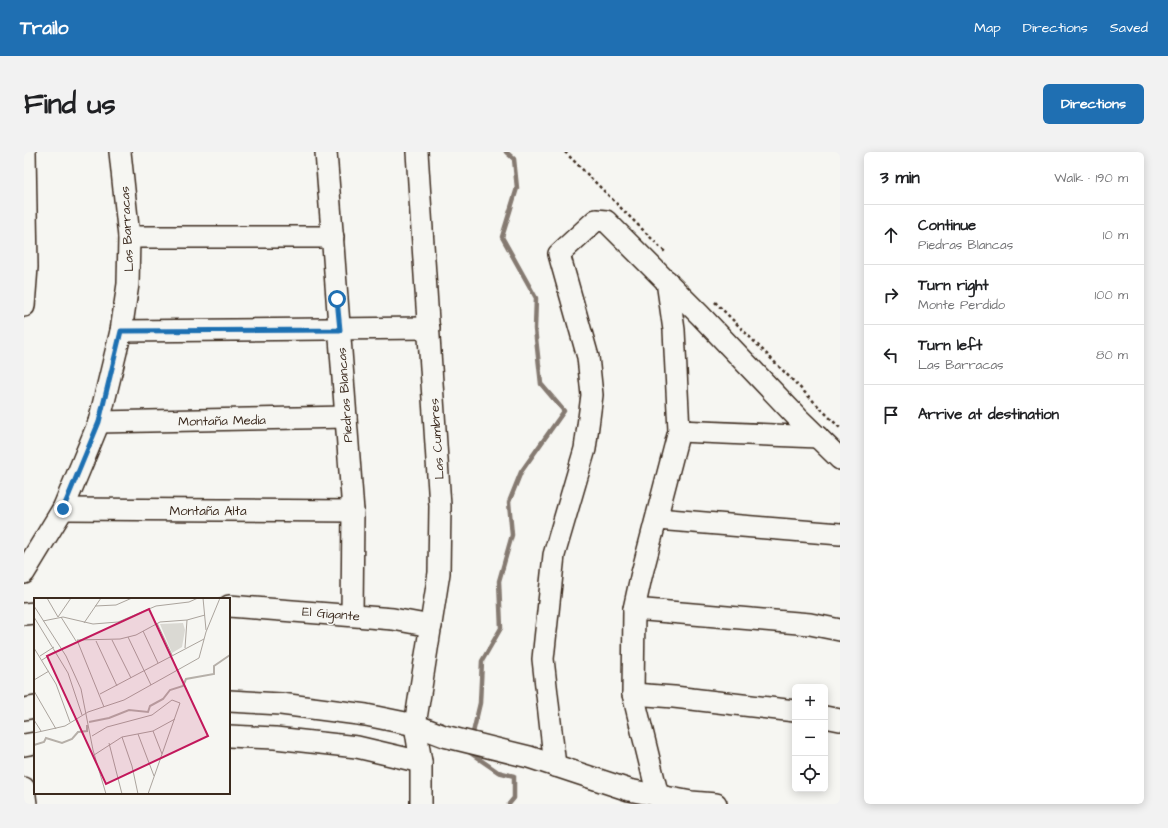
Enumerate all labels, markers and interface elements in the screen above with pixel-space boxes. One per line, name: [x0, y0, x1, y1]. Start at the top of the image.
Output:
text: Trailo: [20, 15, 69, 42]
text: Map: [974, 18, 1001, 38]
text: Directions: [1023, 18, 1088, 38]
text: Saved: [1110, 18, 1148, 38]
button: Directions: [1043, 84, 1144, 124]
text: Find us: [24, 85, 115, 124]
text: 3 min: [880, 166, 920, 190]
text: Walk · 190 m: [1054, 169, 1128, 187]
street label: Las Barracas: [116, 185, 138, 272]
text: Continue: [918, 215, 976, 236]
icon: ahead: [880, 224, 902, 246]
text: 10 m: [1103, 226, 1128, 244]
text: Piedras Blancas: [918, 236, 1013, 254]
text: Turn right: [918, 275, 989, 296]
icon: right: [880, 284, 902, 306]
text: 100 m: [1095, 286, 1128, 304]
route start: [328, 290, 346, 308]
text: Monte Perdido: [918, 296, 1005, 314]
text: Turn left: [918, 335, 982, 356]
icon: left: [880, 344, 902, 366]
street label: Piedras Blancas: [333, 346, 357, 443]
text: 80 m: [1096, 346, 1128, 364]
text: Las Barracas: [918, 356, 1004, 374]
street label: Las Cumbres: [425, 397, 449, 480]
icon: arrive: [880, 404, 902, 426]
text: Arrive at destination: [918, 404, 1059, 425]
street label: Montaña Media: [178, 411, 266, 431]
route end: [54, 500, 72, 518]
street label: Montaña Alta: [170, 502, 247, 520]
inset map: [34, 598, 230, 794]
street label: El Gigante: [301, 603, 361, 626]
map controls: [792, 684, 828, 792]
button: +: [792, 684, 828, 720]
button: −: [792, 720, 828, 756]
button: locate: [792, 756, 828, 792]

